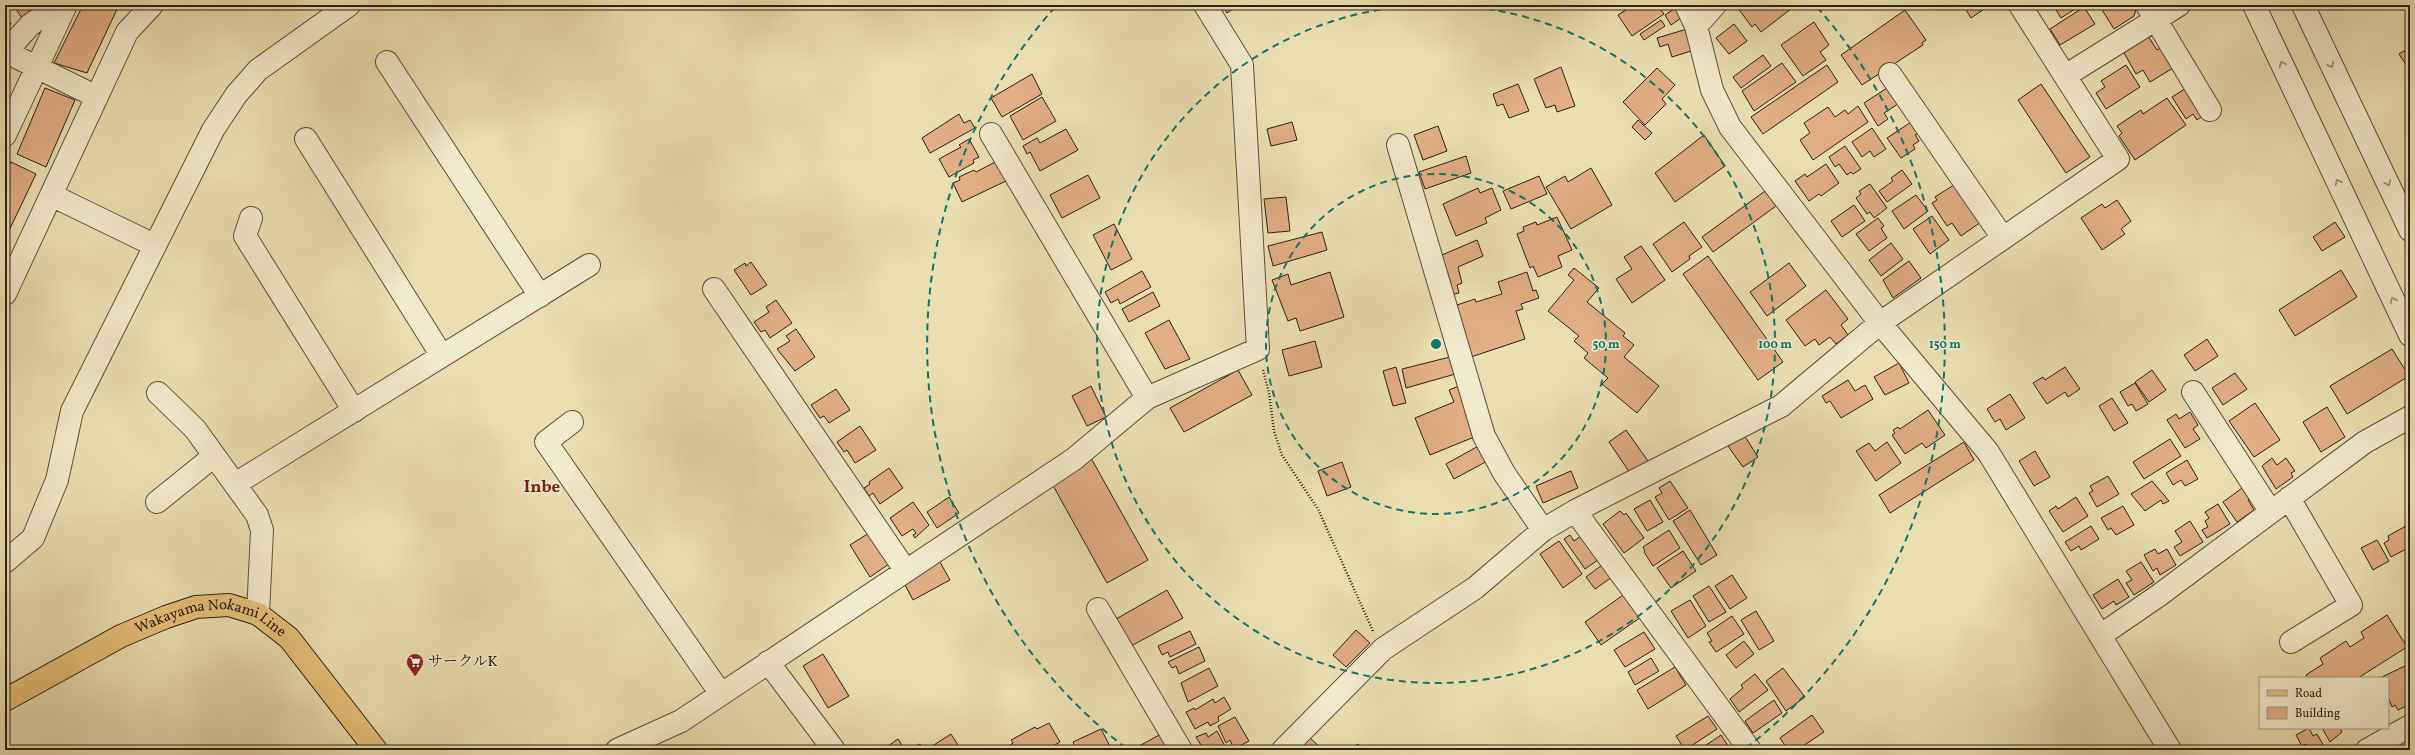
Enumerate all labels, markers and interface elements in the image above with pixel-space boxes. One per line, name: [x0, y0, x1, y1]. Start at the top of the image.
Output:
one-way arrow: [2279, 61, 2287, 69]
one-way arrow: [2326, 61, 2334, 69]
one-way arrow: [2383, 178, 2391, 186]
one-way arrow: [2335, 179, 2343, 186]
one-way arrow: [2390, 296, 2398, 304]
centre of rings: [1429, 337, 1443, 351]
text: 50 m: [1592, 337, 1620, 353]
text: 100 m: [1758, 337, 1792, 353]
text: 150 m: [1929, 337, 1961, 353]
district label: Inbe: [524, 476, 561, 499]
text: Wakayama Nokami Line: [132, 594, 290, 642]
street label: Wakayama Nokami Line: [129, 624, 289, 648]
supermarket icon: サークルK: [405, 652, 425, 677]
place label: サークルK: [428, 652, 498, 673]
legend: [2259, 677, 2389, 729]
text: Road: [2295, 686, 2322, 702]
text: Building: [2295, 706, 2340, 722]

